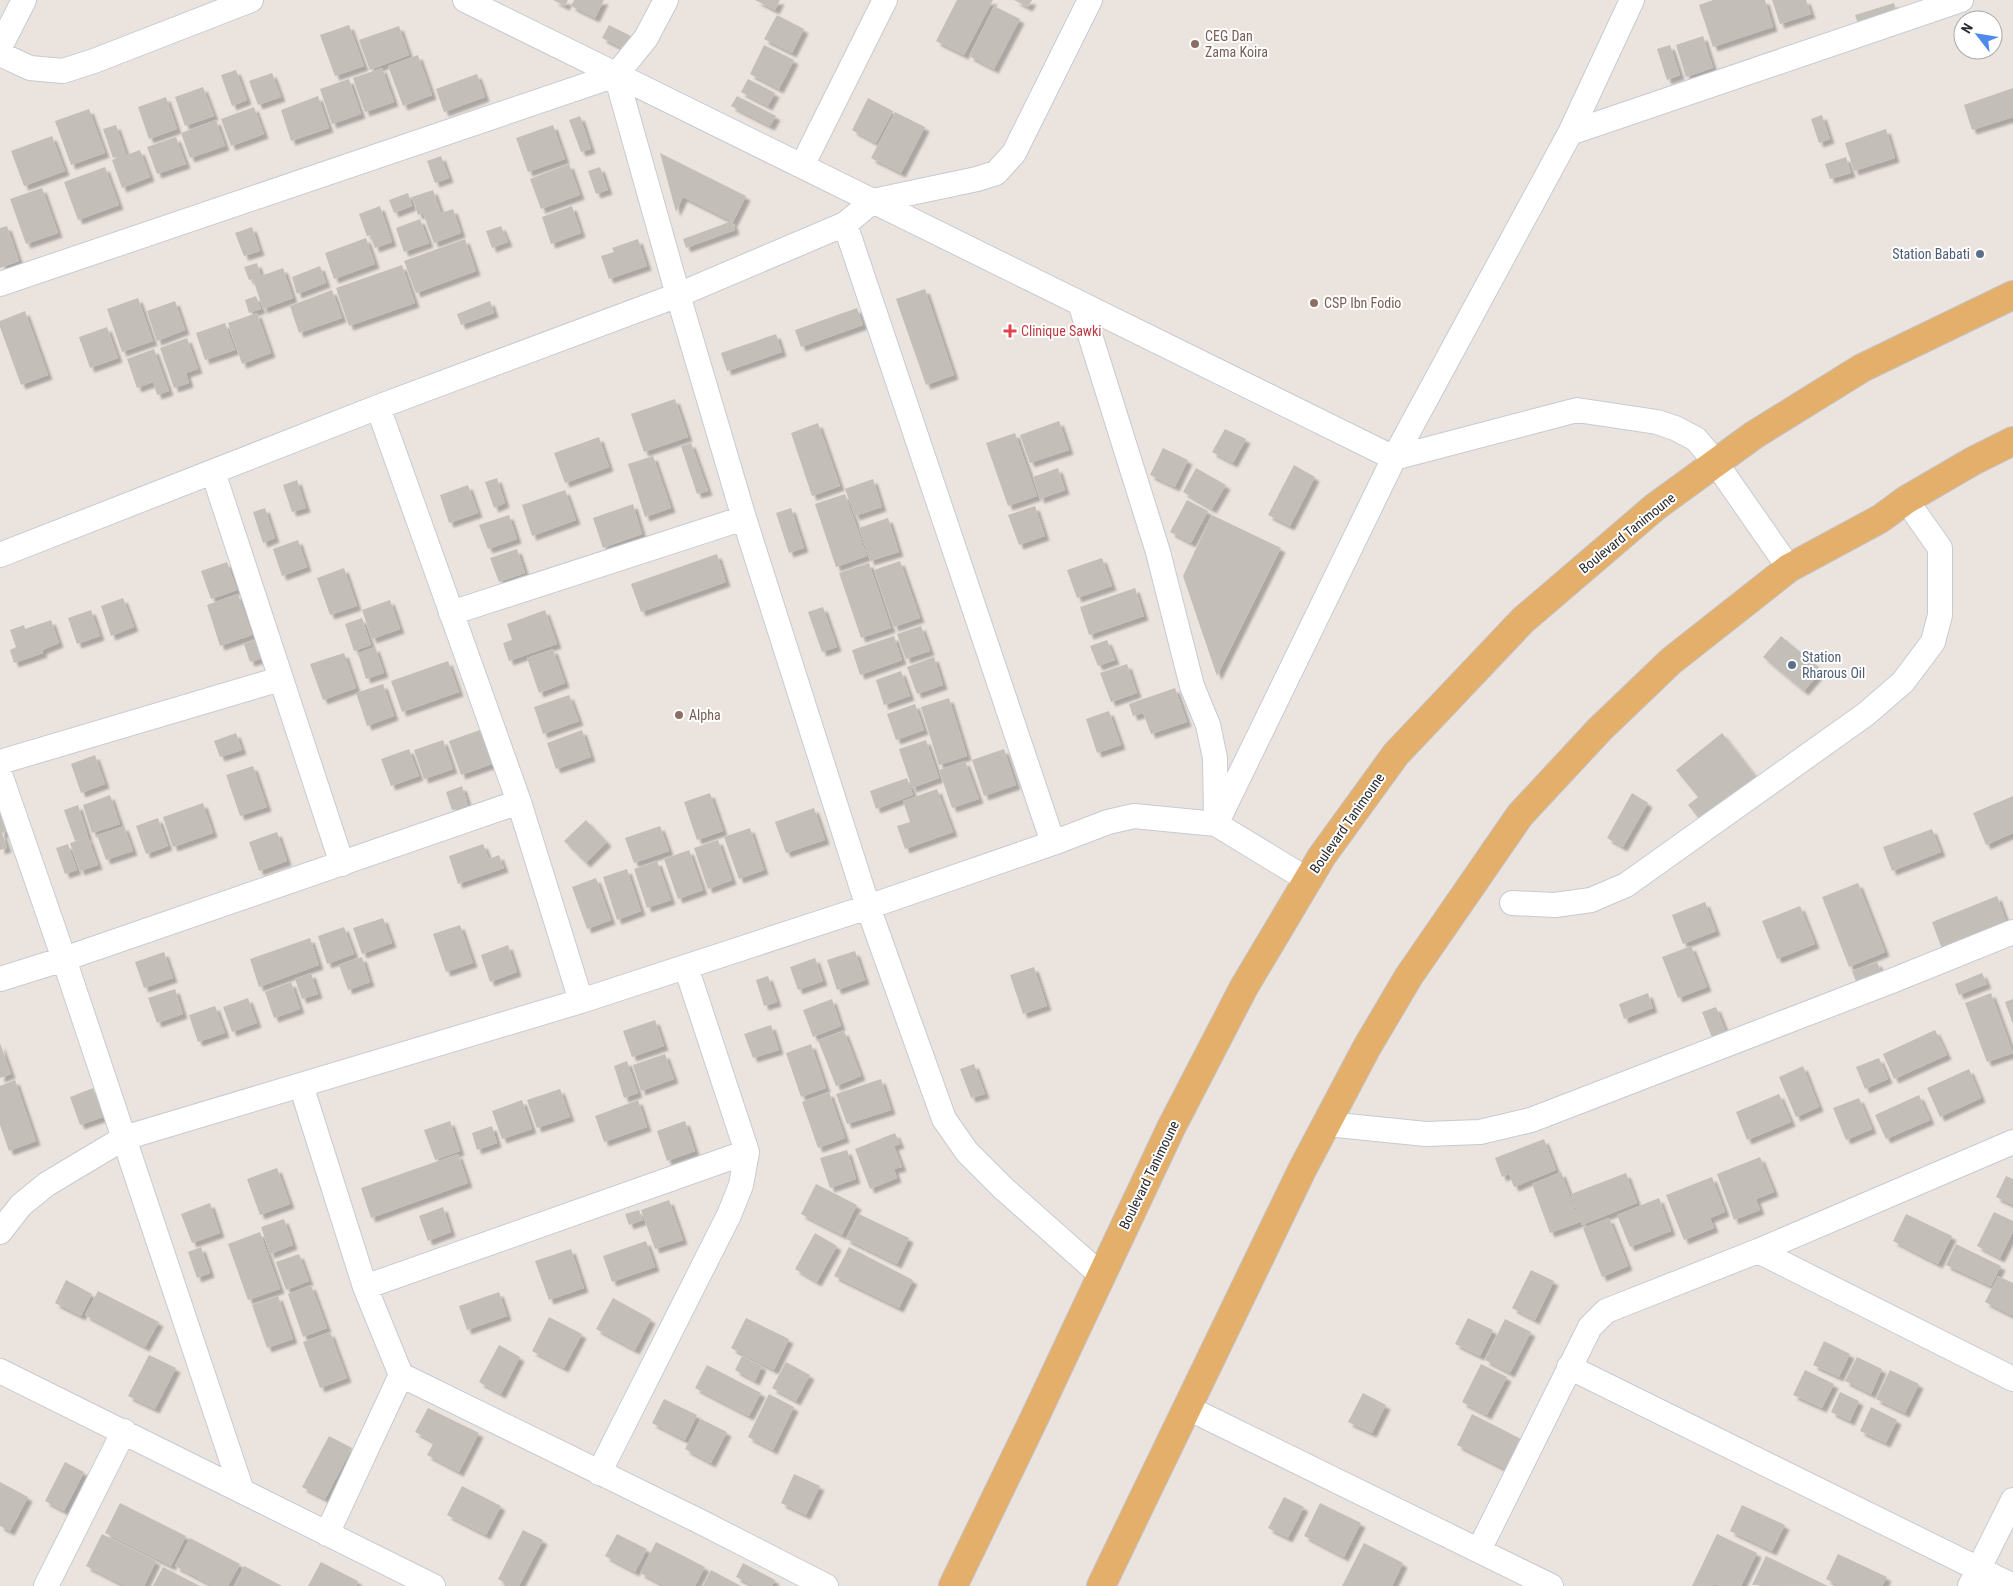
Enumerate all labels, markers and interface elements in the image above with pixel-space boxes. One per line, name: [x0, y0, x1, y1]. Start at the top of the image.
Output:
north arrow: [1953, 10, 2003, 60]
text: N: [1958, 21, 1976, 36]
place label: CEG Dan Zama Koira: [1205, 28, 1268, 60]
marker: CEG Dan Zama Koira: [1189, 38, 1201, 50]
place label: Station Babati: [1892, 246, 1970, 262]
marker: Station Babati: [1974, 248, 1986, 260]
place label: CSP Ibn Fodio: [1324, 295, 1401, 311]
marker: CSP Ibn Fodio: [1308, 297, 1320, 309]
place label: Clinique Sawki: [1021, 323, 1102, 339]
marker: Clinique Sawki: [1003, 324, 1017, 338]
street label: Boulevard Tanimoune: [1576, 489, 1678, 577]
place label: Station Rharous Oil: [1802, 649, 1865, 681]
marker: Station Rharous Oil: [1786, 659, 1798, 671]
place label: Alpha: [689, 707, 721, 723]
marker: Alpha: [673, 709, 685, 721]
street label: Boulevard Tanimoune: [1306, 769, 1388, 876]
street label: Boulevard Tanimoune: [1116, 1118, 1182, 1232]

